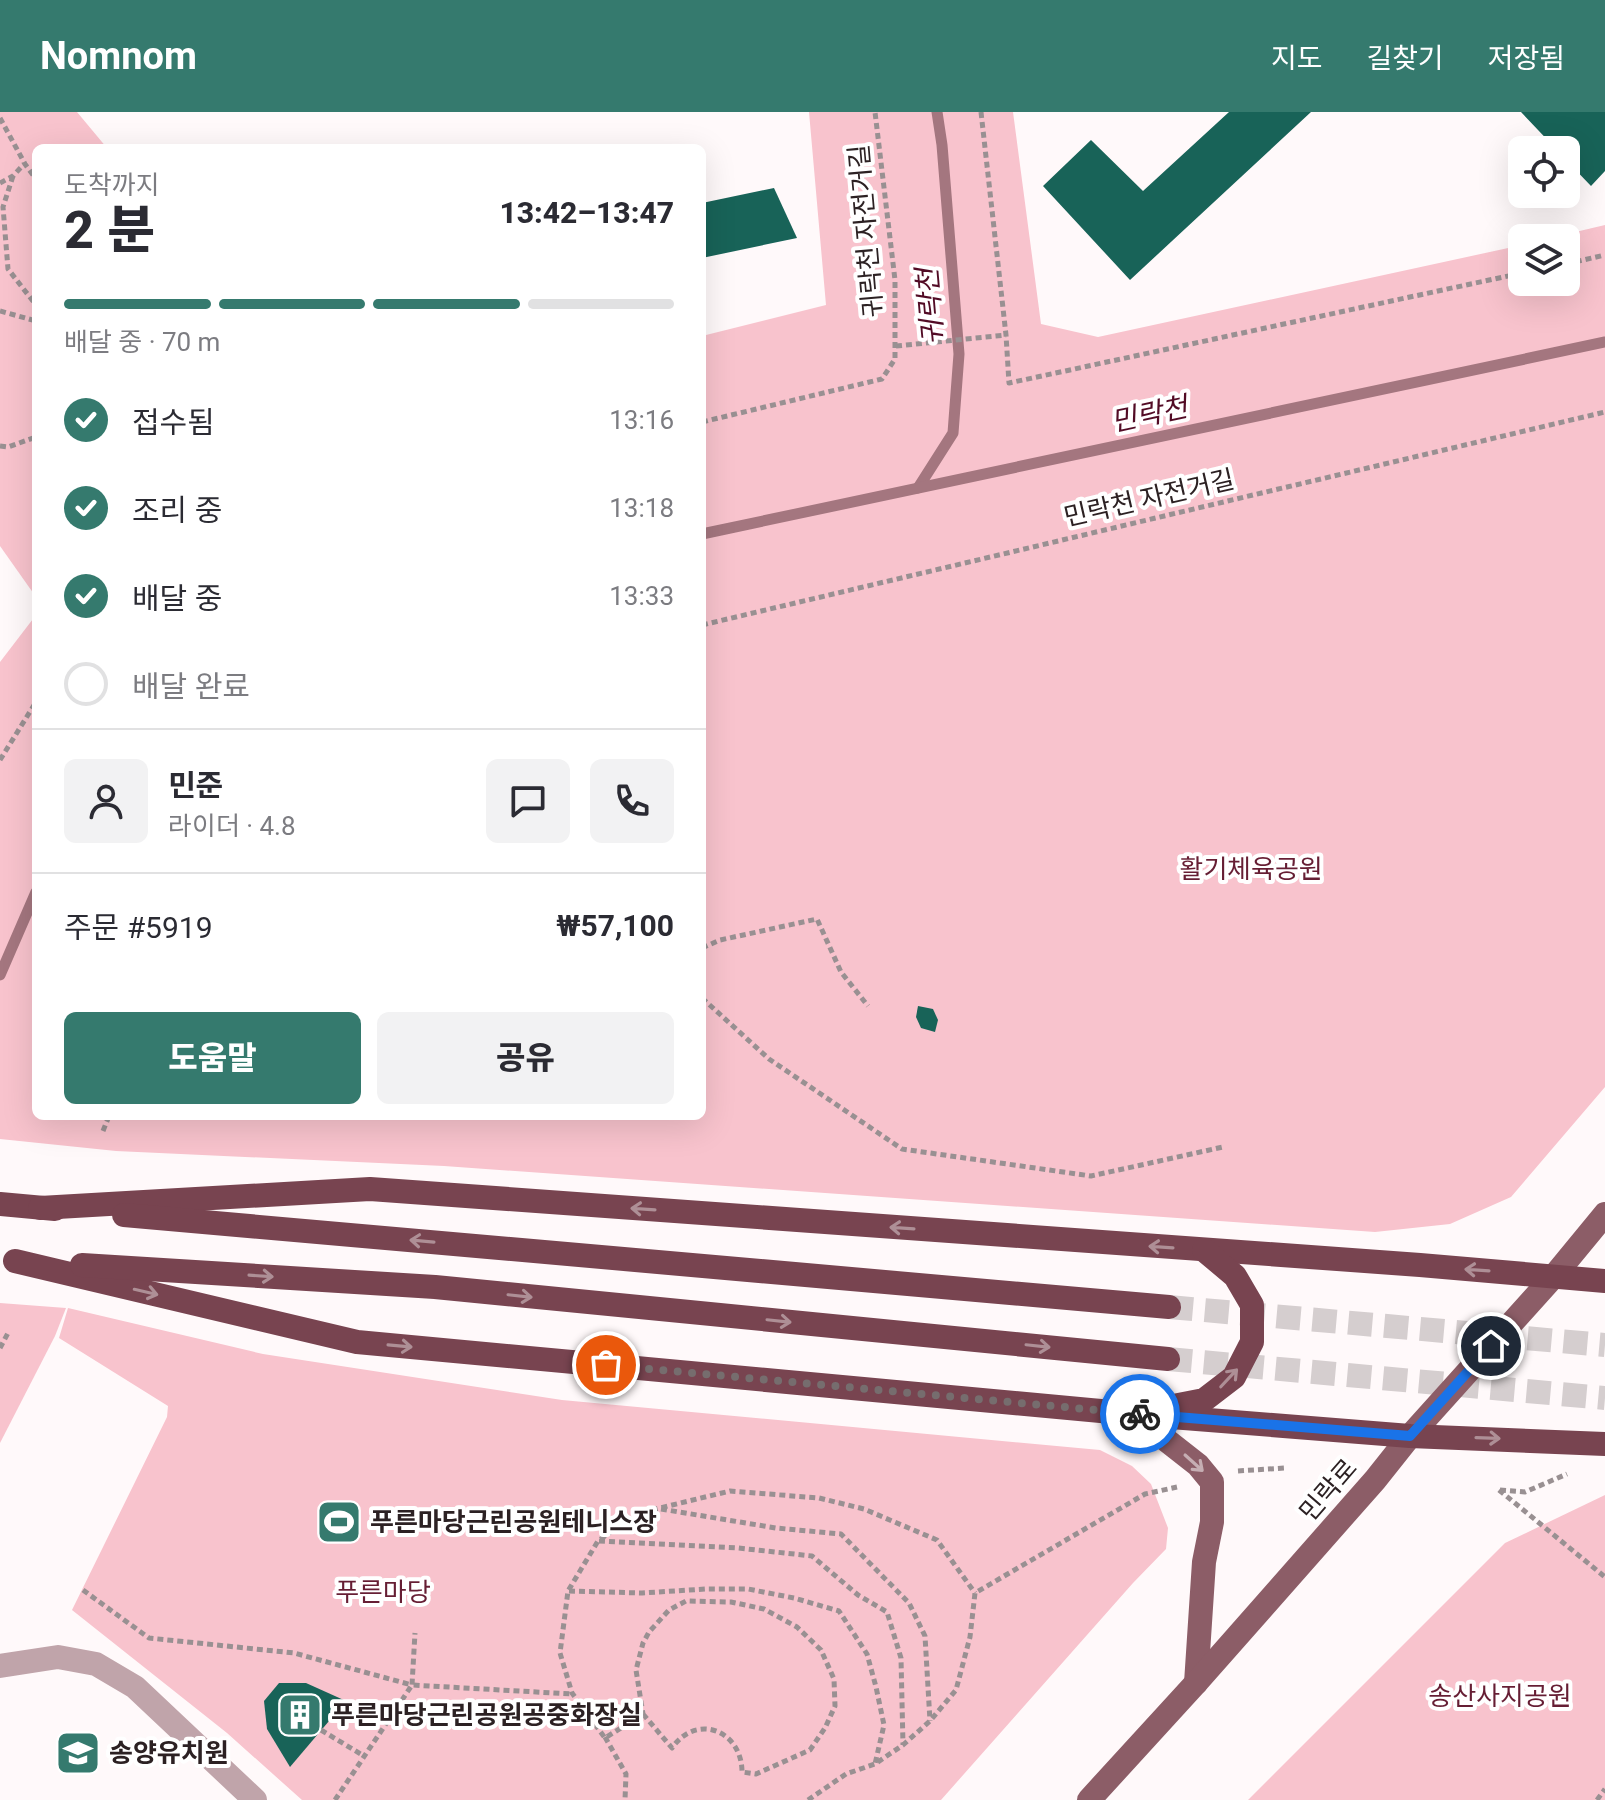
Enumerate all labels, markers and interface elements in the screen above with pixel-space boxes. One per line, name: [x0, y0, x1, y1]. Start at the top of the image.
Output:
text: Nomnom: [40, 34, 197, 78]
text: 지도: [1271, 42, 1322, 75]
text: 길찾기: [1366, 42, 1444, 75]
text: 저장됨: [1488, 42, 1565, 75]
map controls: [1508, 136, 1580, 296]
button: locate: [1508, 136, 1580, 208]
street label: 귀락천 자전거길: [843, 143, 889, 319]
text: 도착까지: [64, 170, 160, 200]
text: 13:42–13:47: [499, 195, 674, 230]
text: 2 분: [64, 200, 155, 261]
button: layers: [1508, 224, 1580, 296]
water label: 귀락천: [910, 264, 950, 347]
text: 배달 중 · 70 m: [64, 327, 220, 357]
water label: 민락천: [1108, 390, 1193, 439]
icon: check: [64, 398, 108, 442]
text: 접수됨: [132, 405, 215, 440]
text: 13:16: [609, 405, 674, 435]
street label: 민락천 자전거길: [1061, 464, 1237, 532]
icon: check: [64, 486, 108, 530]
text: 조리 중: [132, 493, 222, 528]
text: 13:18: [609, 493, 674, 523]
icon: check: [64, 574, 108, 618]
text: 배달 중: [132, 581, 222, 616]
text: 13:33: [609, 581, 674, 611]
text: 배달 완료: [132, 669, 250, 704]
button: person: [64, 759, 148, 843]
button: chat: [486, 759, 570, 843]
button: phone: [590, 759, 674, 843]
text: 민준: [168, 768, 223, 803]
text: 라이더 · 4.8: [168, 811, 296, 841]
park label: 활기체육공원: [1179, 854, 1323, 884]
text: ₩57,100: [556, 908, 674, 943]
text: 주문 #5919: [64, 910, 213, 945]
button: 도움말: [64, 1012, 361, 1104]
button: 공유: [377, 1012, 674, 1104]
one-way arrow: [630, 1201, 657, 1216]
one-way arrow: [889, 1220, 916, 1235]
one-way arrow: [409, 1234, 436, 1249]
one-way arrow: [1148, 1239, 1175, 1254]
one-way arrow: [1464, 1262, 1491, 1277]
one-way arrow: [247, 1269, 274, 1284]
one-way arrow: [132, 1285, 158, 1300]
one-way arrow: [506, 1288, 533, 1303]
pin: [1457, 1312, 1525, 1380]
one-way arrow: [765, 1313, 792, 1328]
icon: home: [1469, 1324, 1513, 1368]
pin: [572, 1331, 640, 1399]
one-way arrow: [386, 1339, 412, 1354]
one-way arrow: [1024, 1339, 1051, 1354]
icon: bag: [584, 1343, 628, 1387]
one-way arrow: [1220, 1368, 1239, 1388]
courier: [1100, 1374, 1180, 1454]
icon: bike: [1118, 1392, 1162, 1436]
one-way arrow: [1474, 1431, 1501, 1446]
street label: 민락로: [1293, 1453, 1363, 1527]
one-way arrow: [1183, 1454, 1203, 1472]
sports icon: 푸른마당근린공원테니스장: [315, 1498, 363, 1546]
place label: 푸른마당근린공원테니스장: [370, 1507, 657, 1537]
park label: 푸른마당: [335, 1577, 431, 1607]
park label: 송산사지공원: [1428, 1681, 1572, 1711]
building icon: 푸른마당근린공원공중화장실: [276, 1691, 324, 1739]
place label: 푸른마당근린공원공중화장실: [331, 1700, 642, 1730]
school or university icon: 송양유치원: [54, 1729, 102, 1777]
place label: 송양유치원: [109, 1738, 229, 1768]

